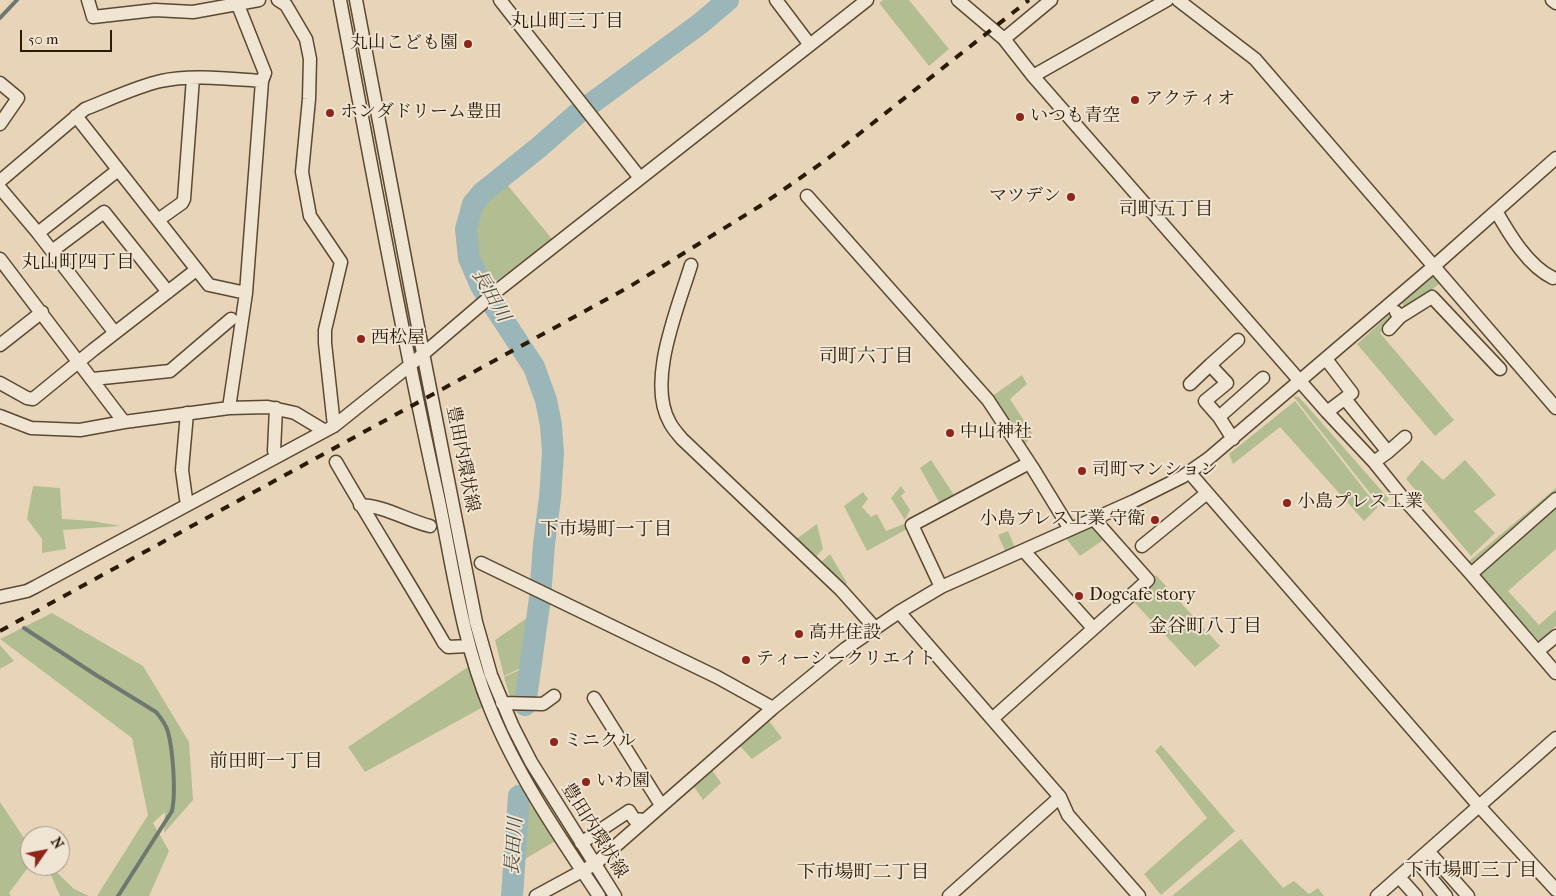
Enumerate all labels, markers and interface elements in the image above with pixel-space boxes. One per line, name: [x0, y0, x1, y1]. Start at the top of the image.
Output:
district label: 丸山町三丁目: [510, 11, 624, 33]
scale bar: [22, 20, 115, 52]
text: 50 m: [28, 30, 58, 48]
place label: 丸山こども園: [350, 33, 458, 55]
marker: 丸山こども園: [462, 38, 474, 50]
place label: アクティオ: [1145, 89, 1235, 111]
marker: アクティオ: [1129, 94, 1141, 106]
place label: ホンダドリーム豊田: [340, 102, 502, 124]
place label: いつも青空: [1030, 106, 1120, 128]
marker: ホンダドリーム豊田: [324, 107, 336, 119]
marker: いつも青空: [1014, 111, 1026, 123]
place label: マツデン: [989, 186, 1061, 208]
marker: マツデン: [1065, 191, 1077, 203]
district label: 司町五丁目: [1119, 199, 1213, 221]
district label: 丸山町四丁目: [21, 252, 135, 274]
water label: 長田川: [466, 266, 514, 326]
place label: 西松屋: [371, 328, 425, 350]
marker: 西松屋: [355, 333, 367, 345]
district label: 司町六丁目: [819, 346, 913, 368]
street label: 豊田内環状線: [441, 404, 483, 514]
place label: 中山神社: [960, 422, 1032, 444]
marker: 中山神社: [944, 427, 956, 439]
place label: 司町マンション: [1092, 460, 1218, 482]
marker: 司町マンション: [1076, 465, 1088, 477]
place label: 小島プレス工業: [1297, 492, 1423, 514]
marker: 小島プレス工業: [1281, 497, 1293, 509]
place label: 小島プレス工業 守衛: [979, 509, 1145, 531]
marker: 小島プレス工業 守衛: [1149, 514, 1161, 526]
district label: 下市場町一丁目: [540, 519, 672, 541]
place label: Dogcafe story: [1089, 585, 1195, 607]
marker: Dogcafe story: [1073, 590, 1085, 602]
district label: 金谷町八丁目: [1148, 616, 1262, 638]
place label: 高井住設: [809, 623, 881, 645]
marker: 高井住設: [793, 628, 805, 640]
place label: ティーシークリエイト: [756, 649, 936, 671]
marker: ティーシークリエイト: [740, 654, 752, 666]
place label: ミニクル: [564, 731, 636, 753]
marker: ミニクル: [548, 736, 560, 748]
district label: 前田町一丁目: [209, 751, 323, 773]
place label: いわ園: [596, 771, 650, 793]
marker: いわ園: [580, 776, 592, 788]
street label: 豊田内環状線: [556, 779, 632, 883]
water label: 長田川: [502, 817, 528, 875]
north arrow: [20, 826, 70, 876]
text: N: [47, 834, 67, 852]
district label: 下市場町三丁目: [1405, 860, 1537, 882]
district label: 下市場町二丁目: [797, 862, 929, 884]

